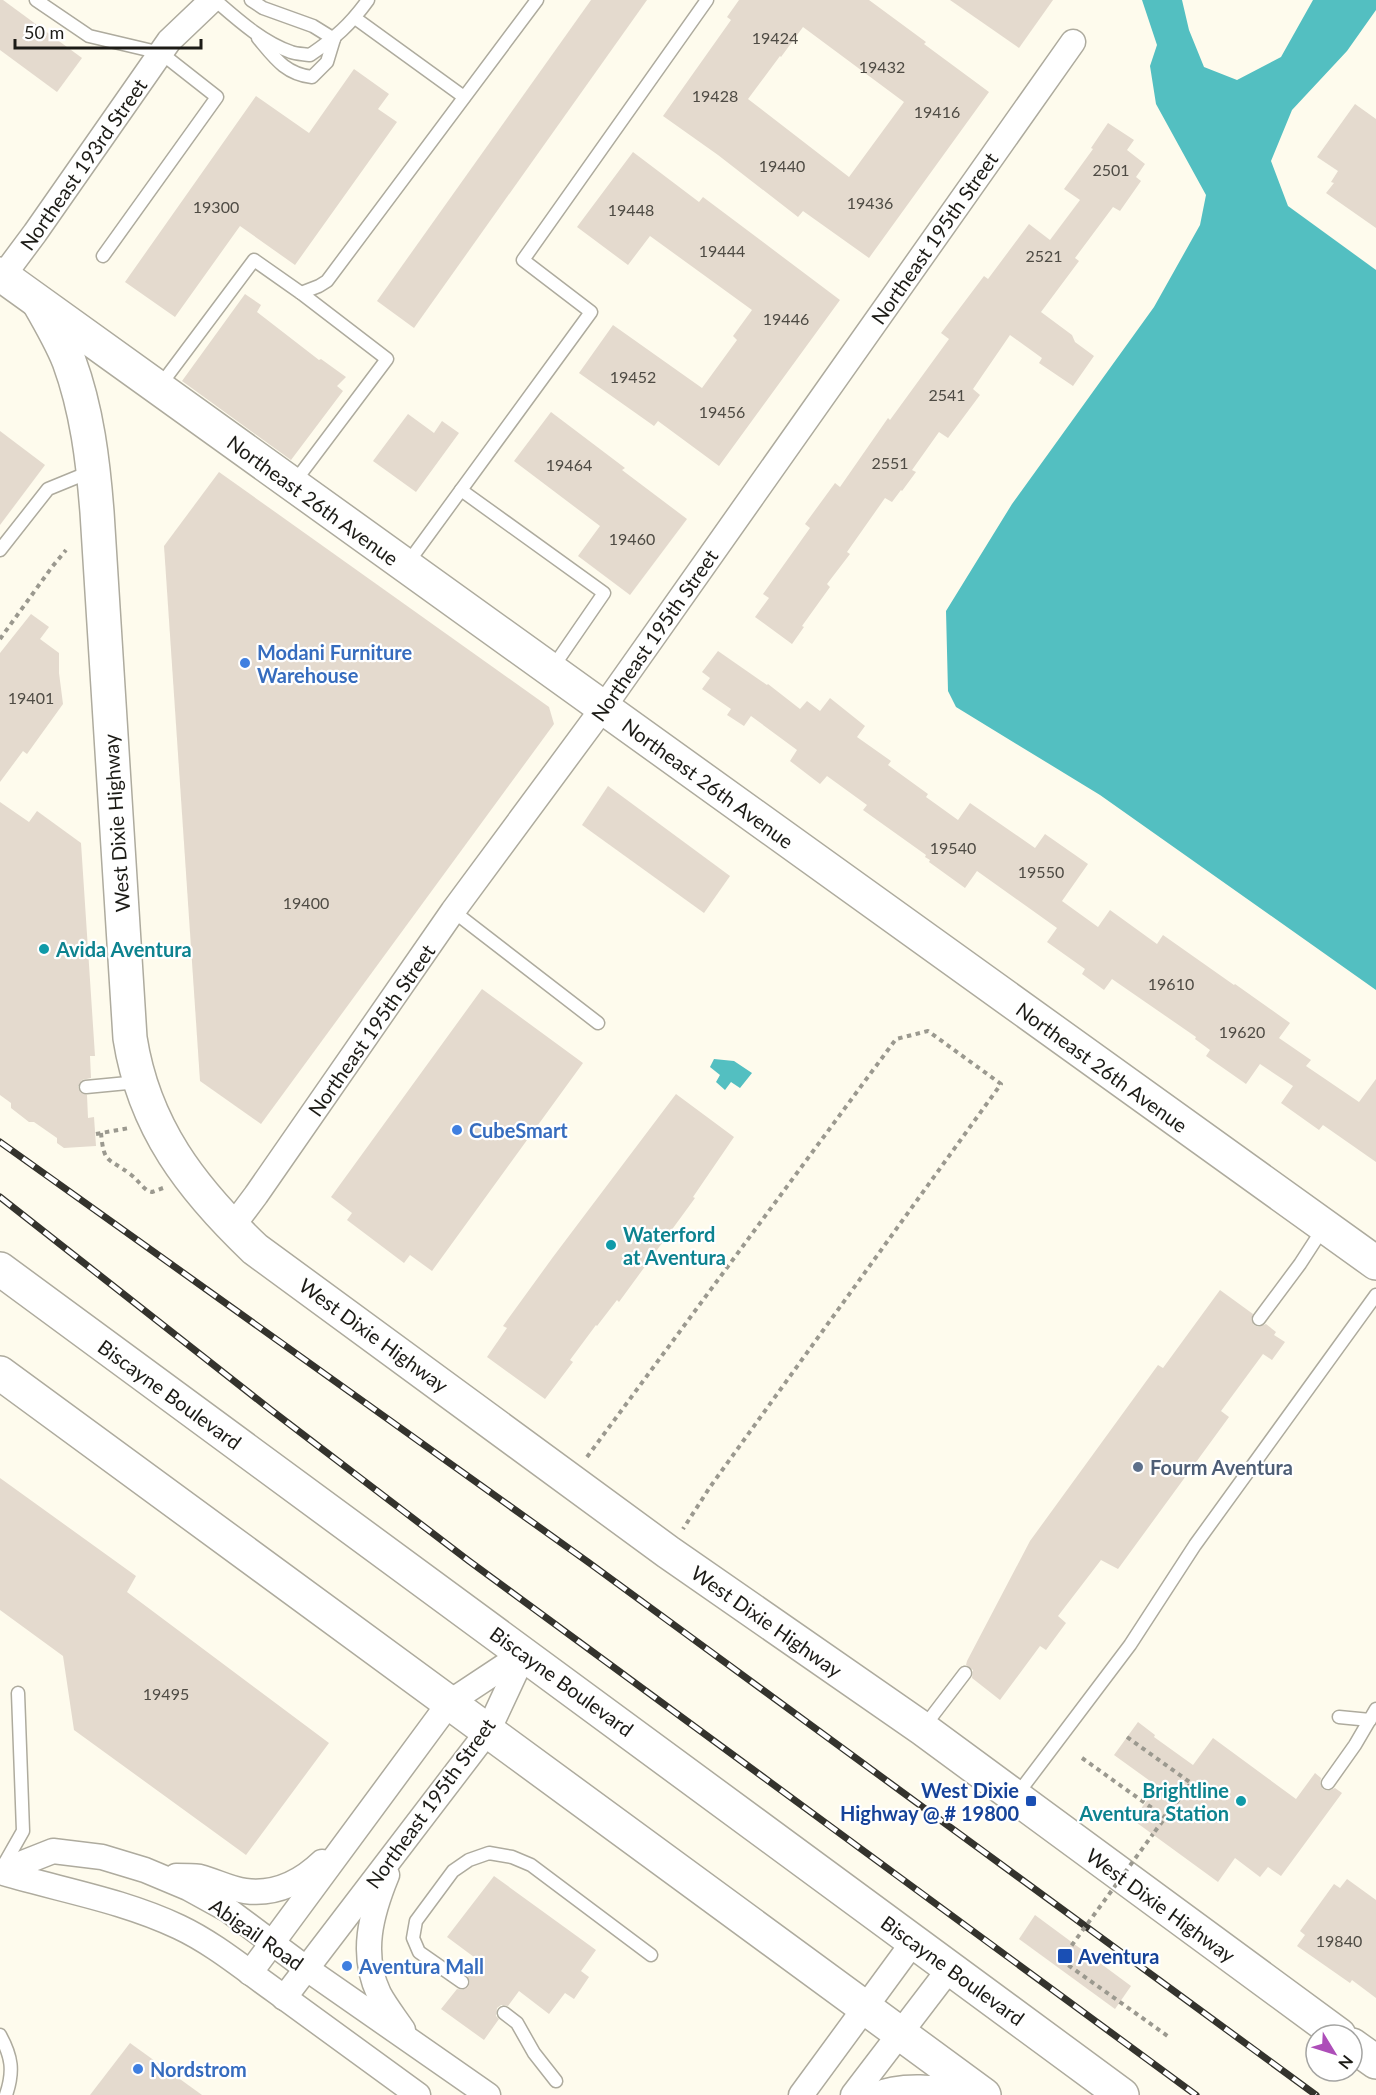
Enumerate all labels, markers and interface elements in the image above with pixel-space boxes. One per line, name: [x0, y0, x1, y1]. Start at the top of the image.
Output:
scale bar: [15, 12, 201, 50]
text: 50 m: [24, 21, 64, 43]
house number: 19424: [752, 28, 798, 47]
house number: 19432: [859, 57, 905, 76]
street label: Northeast 193rd Street: [15, 74, 151, 254]
house number: 19428: [692, 86, 738, 105]
house number: 19416: [914, 102, 960, 121]
street label: Northeast 195th Street: [866, 147, 1002, 329]
house number: 19440: [759, 156, 805, 175]
house number: 2501: [1092, 160, 1130, 179]
house number: 19436: [847, 193, 893, 212]
house number: 19300: [193, 197, 239, 216]
house number: 19448: [608, 200, 654, 219]
house number: 19444: [699, 241, 745, 260]
house number: 2521: [1025, 246, 1063, 265]
house number: 19446: [763, 309, 809, 328]
house number: 19452: [610, 367, 656, 386]
house number: 2541: [928, 385, 966, 404]
house number: 19456: [699, 402, 745, 421]
street label: Northeast 26th Avenue: [223, 430, 403, 570]
house number: 2551: [871, 453, 909, 472]
house number: 19464: [546, 455, 592, 474]
house number: 19460: [609, 529, 655, 548]
street label: Northeast 195th Street: [586, 544, 722, 726]
place label: Modani Furniture Warehouse: [257, 640, 412, 687]
marker: Modani Furniture Warehouse: [238, 656, 252, 670]
house number: 19401: [8, 688, 54, 707]
street label: Northeast 26th Avenue: [618, 713, 798, 853]
street label: West Dixie Highway: [98, 733, 134, 913]
house number: 19540: [930, 838, 976, 857]
house number: 19550: [1018, 862, 1064, 881]
house number: 19400: [283, 893, 329, 912]
place label: Avida Aventura: [55, 937, 192, 961]
street label: Northeast 195th Street: [303, 939, 439, 1121]
marker: Avida Aventura: [37, 942, 51, 956]
house number: 19610: [1148, 974, 1194, 993]
street label: Northeast 26th Avenue: [1012, 997, 1192, 1137]
house number: 19620: [1219, 1022, 1265, 1041]
place label: CubeSmart: [469, 1118, 568, 1142]
marker: CubeSmart: [450, 1123, 464, 1137]
place label: Waterford at Aventura: [623, 1222, 726, 1269]
marker: Waterford at Aventura: [604, 1238, 618, 1252]
street label: West Dixie Highway: [295, 1273, 454, 1398]
street label: Biscayne Boulevard: [94, 1334, 246, 1454]
place label: Fourm Aventura: [1150, 1455, 1293, 1479]
marker: Fourm Aventura: [1131, 1460, 1145, 1474]
street label: West Dixie Highway: [687, 1560, 848, 1682]
street label: Biscayne Boulevard: [486, 1621, 638, 1741]
house number: 19495: [143, 1684, 189, 1703]
street label: Northeast 195th Street: [360, 1713, 500, 1893]
place label: West Dixie Highway @ # 19800: [840, 1778, 1019, 1825]
place label: Brightline Aventura Station: [1078, 1778, 1229, 1825]
marker: West Dixie Highway @ # 19800: [1024, 1794, 1038, 1808]
marker: Brightline Aventura Station: [1234, 1794, 1248, 1808]
street label: West Dixie Highway: [1082, 1843, 1241, 1968]
street label: Abigail Road: [206, 1893, 308, 1975]
street label: Biscayne Boulevard: [877, 1910, 1029, 2030]
house number: 19840: [1316, 1931, 1362, 1950]
place label: Aventura: [1077, 1944, 1159, 1968]
marker: Aventura: [1056, 1947, 1074, 1965]
place label: Aventura Mall: [358, 1954, 484, 1978]
marker: Aventura Mall: [340, 1959, 354, 1973]
north arrow: [1304, 2023, 1364, 2083]
text: N: [1335, 2052, 1357, 2073]
place label: Nordstrom: [150, 2057, 247, 2081]
marker: Nordstrom: [131, 2062, 145, 2076]

